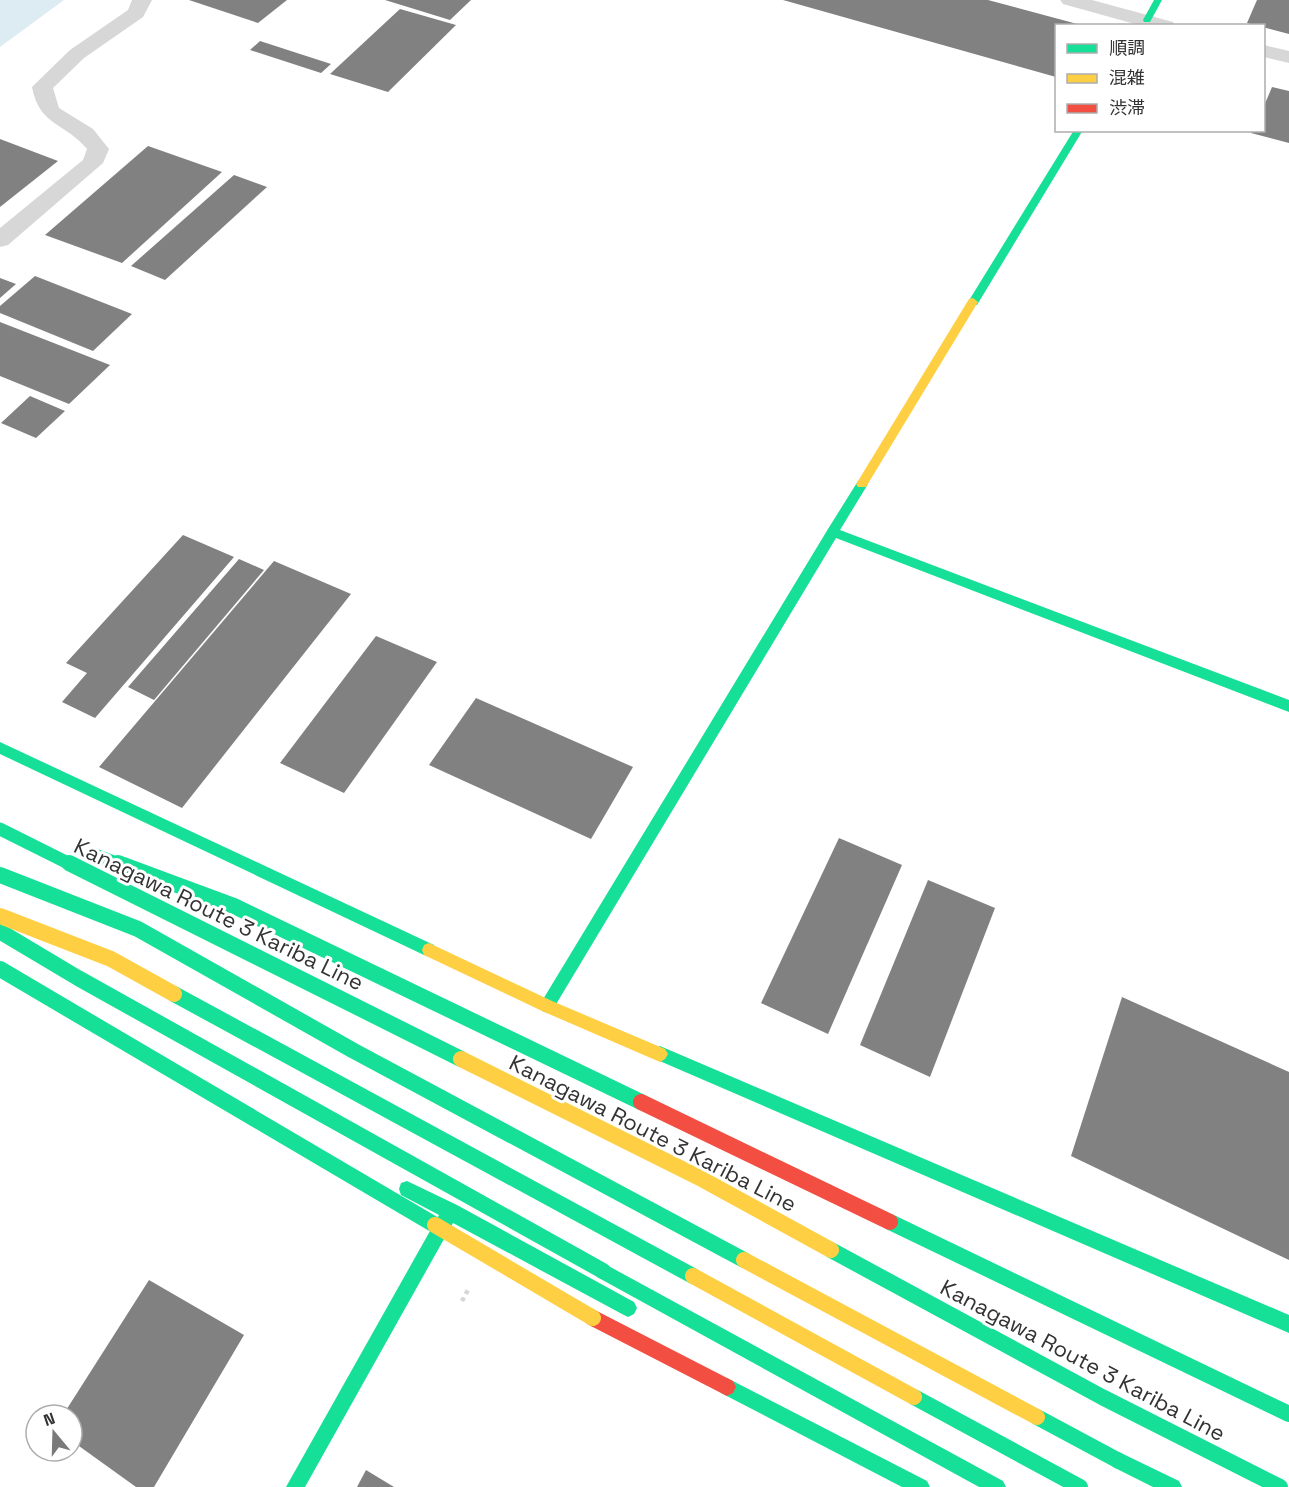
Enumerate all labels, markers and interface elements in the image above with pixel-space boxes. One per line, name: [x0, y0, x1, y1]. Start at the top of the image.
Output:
legend: [1055, 24, 1265, 132]
text: 順調: [1109, 36, 1145, 59]
text: 混雑: [1109, 66, 1145, 89]
text: 渋滞: [1109, 96, 1145, 119]
street label: Kanagawa Route 3 Kariba Line: [70, 832, 368, 996]
street label: Kanagawa Route 3 Kariba Line: [505, 1048, 801, 1218]
street label: Kanagawa Route 3 Kariba Line: [936, 1273, 1230, 1447]
north arrow: [24, 1403, 84, 1463]
text: N: [41, 1408, 58, 1431]

